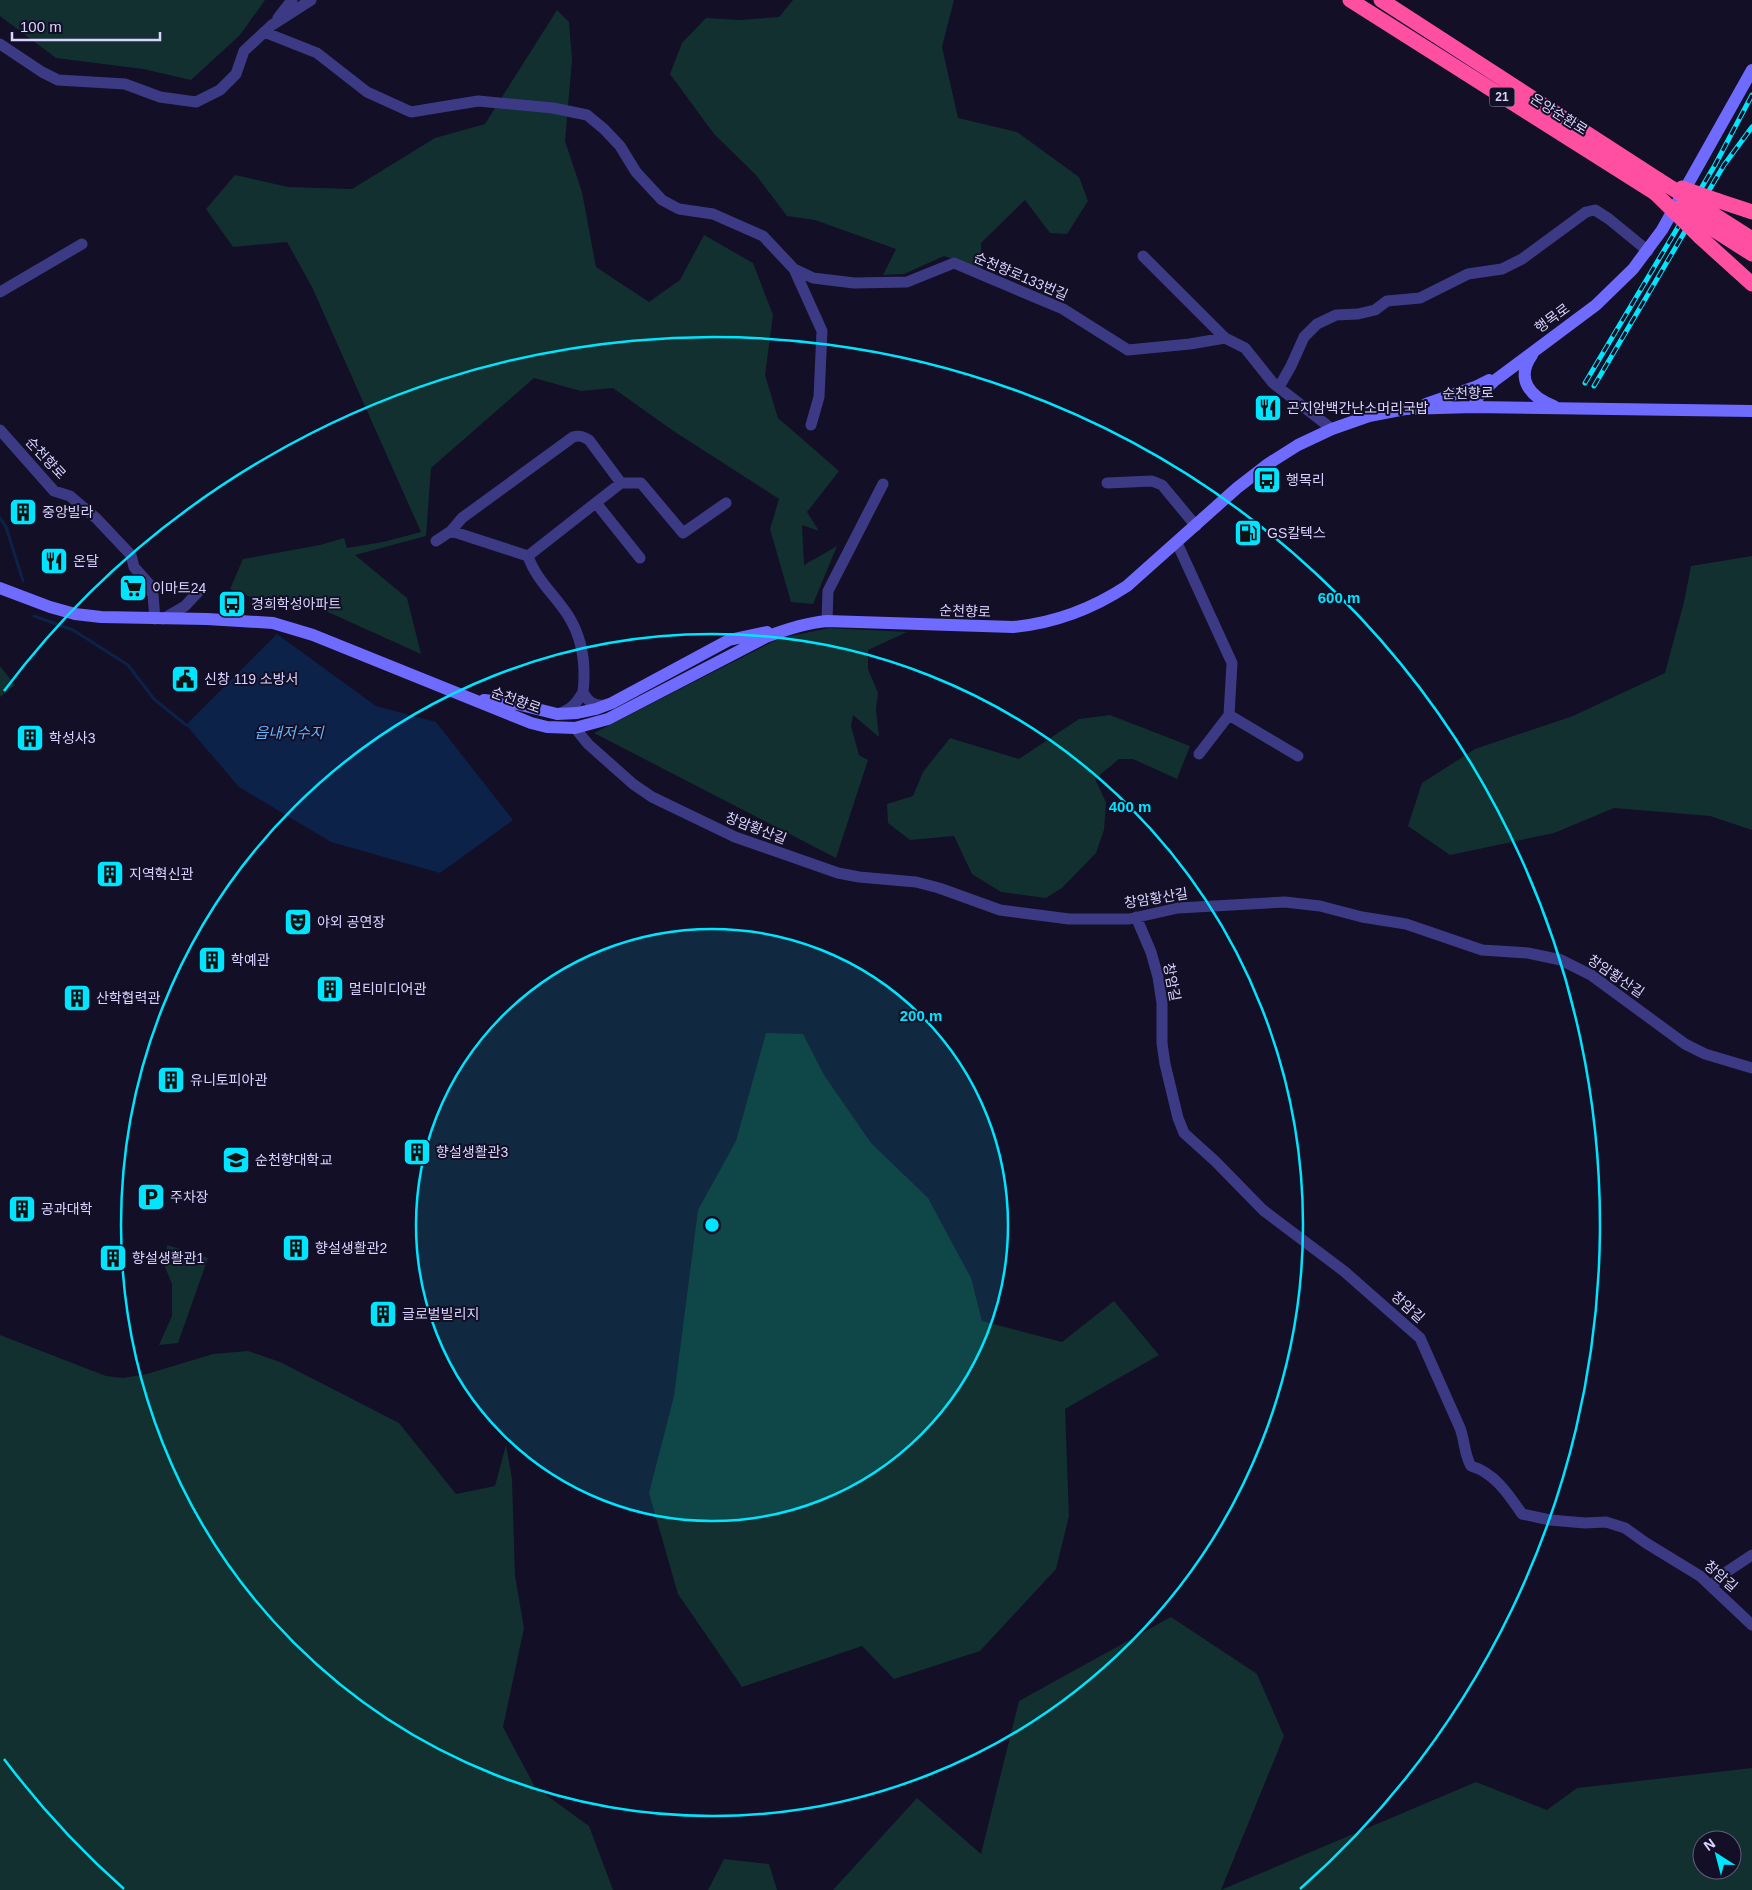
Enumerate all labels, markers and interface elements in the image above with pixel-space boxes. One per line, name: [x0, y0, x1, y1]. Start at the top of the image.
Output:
scale bar: [12, 10, 160, 42]
text: 100 m: [20, 18, 62, 35]
road number: 21: [1490, 88, 1514, 106]
street label: 온양순환로: [1527, 90, 1591, 138]
street label: 순천향로133번길: [972, 249, 1070, 303]
street label: 행목로: [1532, 300, 1572, 336]
street label: 순천향로: [1442, 385, 1494, 401]
restaurant icon: 곤지암백간난소머리국밥: [1253, 393, 1283, 423]
place label: 곤지암백간난소머리국밥: [1287, 400, 1429, 416]
street label: 순천향로: [23, 434, 69, 482]
bus stop icon: 행목리: [1252, 465, 1282, 495]
place label: 행목리: [1286, 472, 1325, 488]
building icon: 중앙빌라: [8, 497, 38, 527]
place label: 중앙빌라: [42, 504, 94, 520]
fuel station icon: GS칼텍스: [1233, 518, 1263, 548]
place label: GS칼텍스: [1267, 525, 1326, 541]
restaurant icon: 온달: [39, 546, 69, 576]
place label: 온달: [73, 553, 99, 569]
supermarket icon: 이마트24: [118, 573, 148, 603]
place label: 이마트24: [152, 580, 206, 596]
bus stop icon: 경희학성아파트: [217, 589, 247, 619]
text: 600 m: [1318, 589, 1360, 606]
place label: 경희학성아파트: [251, 596, 341, 612]
street label: 순천향로: [939, 602, 991, 620]
public building icon: 신창 119 소방서: [170, 664, 200, 694]
place label: 신창 119 소방서: [204, 671, 299, 687]
street label: 순천향로: [489, 684, 543, 716]
building icon: 학성사3: [15, 723, 45, 753]
water label: 읍내저수지: [254, 724, 325, 741]
place label: 학성사3: [49, 730, 96, 746]
text: 400 m: [1109, 798, 1151, 815]
street label: 창암황산길: [723, 809, 789, 847]
building icon: 지역혁신관: [95, 859, 125, 889]
place label: 지역혁신관: [129, 866, 194, 882]
street label: 창암황산길: [1123, 885, 1189, 911]
theatre icon: 야외 공연장: [283, 907, 313, 937]
place label: 야외 공연장: [317, 914, 385, 930]
building icon: 학예관: [197, 945, 227, 975]
street label: 창암황산길: [1585, 951, 1647, 1001]
place label: 학예관: [231, 952, 270, 968]
street label: 창암길: [1160, 962, 1184, 1002]
building icon: 멀티미디어관: [315, 974, 345, 1004]
place label: 멀티미디어관: [349, 981, 426, 997]
building icon: 산학협력관: [62, 983, 92, 1013]
place label: 산학협력관: [96, 990, 161, 1006]
text: 200 m: [900, 1007, 942, 1024]
building icon: 유니토피아관: [156, 1065, 186, 1095]
place label: 유니토피아관: [190, 1072, 267, 1088]
building icon: 향설생활관3: [402, 1137, 432, 1167]
place label: 향설생활관3: [436, 1144, 508, 1160]
school or university icon: 순천향대학교: [221, 1145, 251, 1175]
place label: 순천향대학교: [255, 1152, 332, 1168]
parking icon: 주차장: [136, 1182, 166, 1212]
place label: 주차장: [170, 1189, 209, 1205]
building icon: 공과대학: [7, 1194, 37, 1224]
place label: 공과대학: [41, 1201, 93, 1217]
centre of rings: [703, 1216, 721, 1234]
building icon: 향설생활관2: [281, 1233, 311, 1263]
place label: 향설생활관2: [315, 1240, 387, 1256]
building icon: 향설생활관1: [98, 1243, 128, 1273]
place label: 향설생활관1: [132, 1250, 204, 1266]
street label: 창암길: [1388, 1288, 1428, 1326]
building icon: 글로벌빌리지: [368, 1299, 398, 1329]
place label: 글로벌빌리지: [402, 1306, 479, 1322]
street label: 창암길: [1701, 1557, 1741, 1595]
north arrow: [1692, 1830, 1742, 1880]
text: N: [1701, 1835, 1718, 1854]

